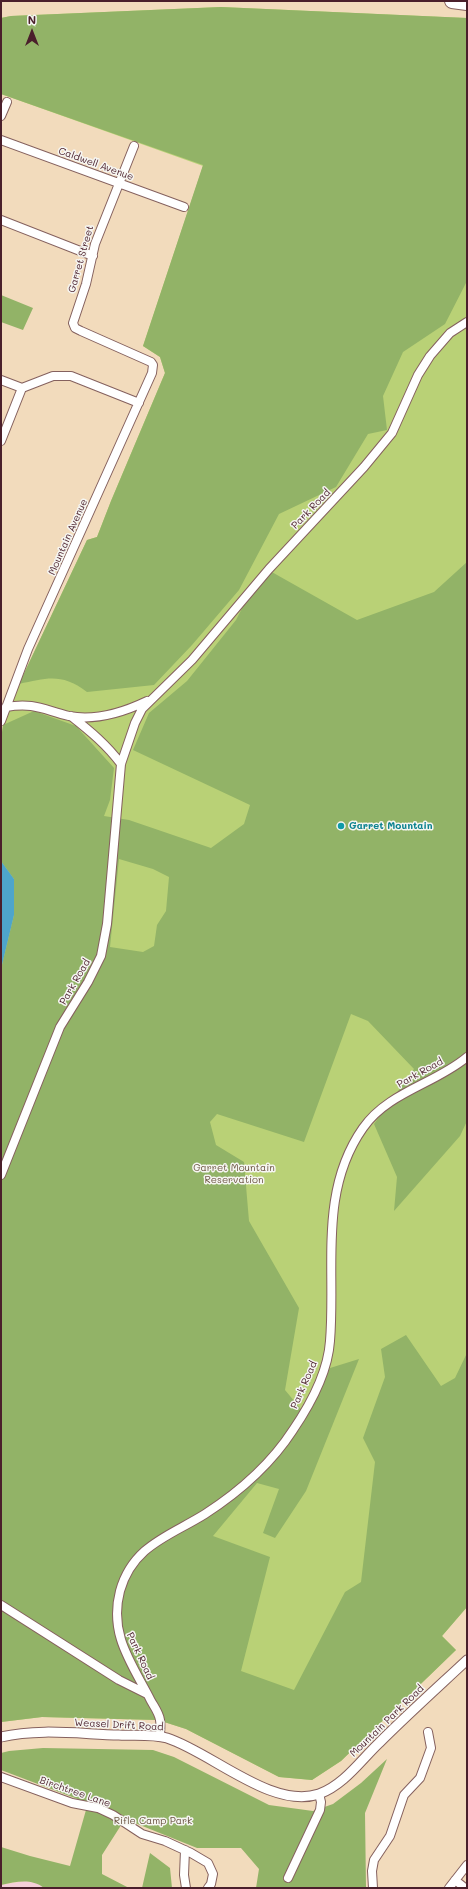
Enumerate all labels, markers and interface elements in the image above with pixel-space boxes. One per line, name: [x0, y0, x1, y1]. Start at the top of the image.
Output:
north arrow: [12, 12, 52, 52]
text: N: [28, 12, 36, 27]
street label: Caldwell Avenue: [57, 145, 135, 183]
street label: Garret Street: [66, 224, 96, 294]
street label: Park Road: [289, 487, 333, 531]
street label: Mountain Avenue: [46, 497, 90, 577]
place label: Garret Mountain: [349, 820, 433, 832]
marker: Garret Mountain: [336, 821, 346, 831]
street label: Park Road: [57, 957, 93, 1007]
street label: Park Road: [395, 1055, 445, 1091]
park label: Garret Mountain Reservation: [193, 1162, 275, 1186]
street label: Park Road: [288, 1359, 320, 1411]
street label: Park Road: [124, 1630, 156, 1682]
street label: Mountain Park Road: [348, 1683, 426, 1759]
street label: Weasel Drift Road: [74, 1717, 164, 1733]
street label: Birchtree Lane: [38, 1774, 112, 1810]
park label: Rifle Camp Park: [114, 1815, 192, 1827]

